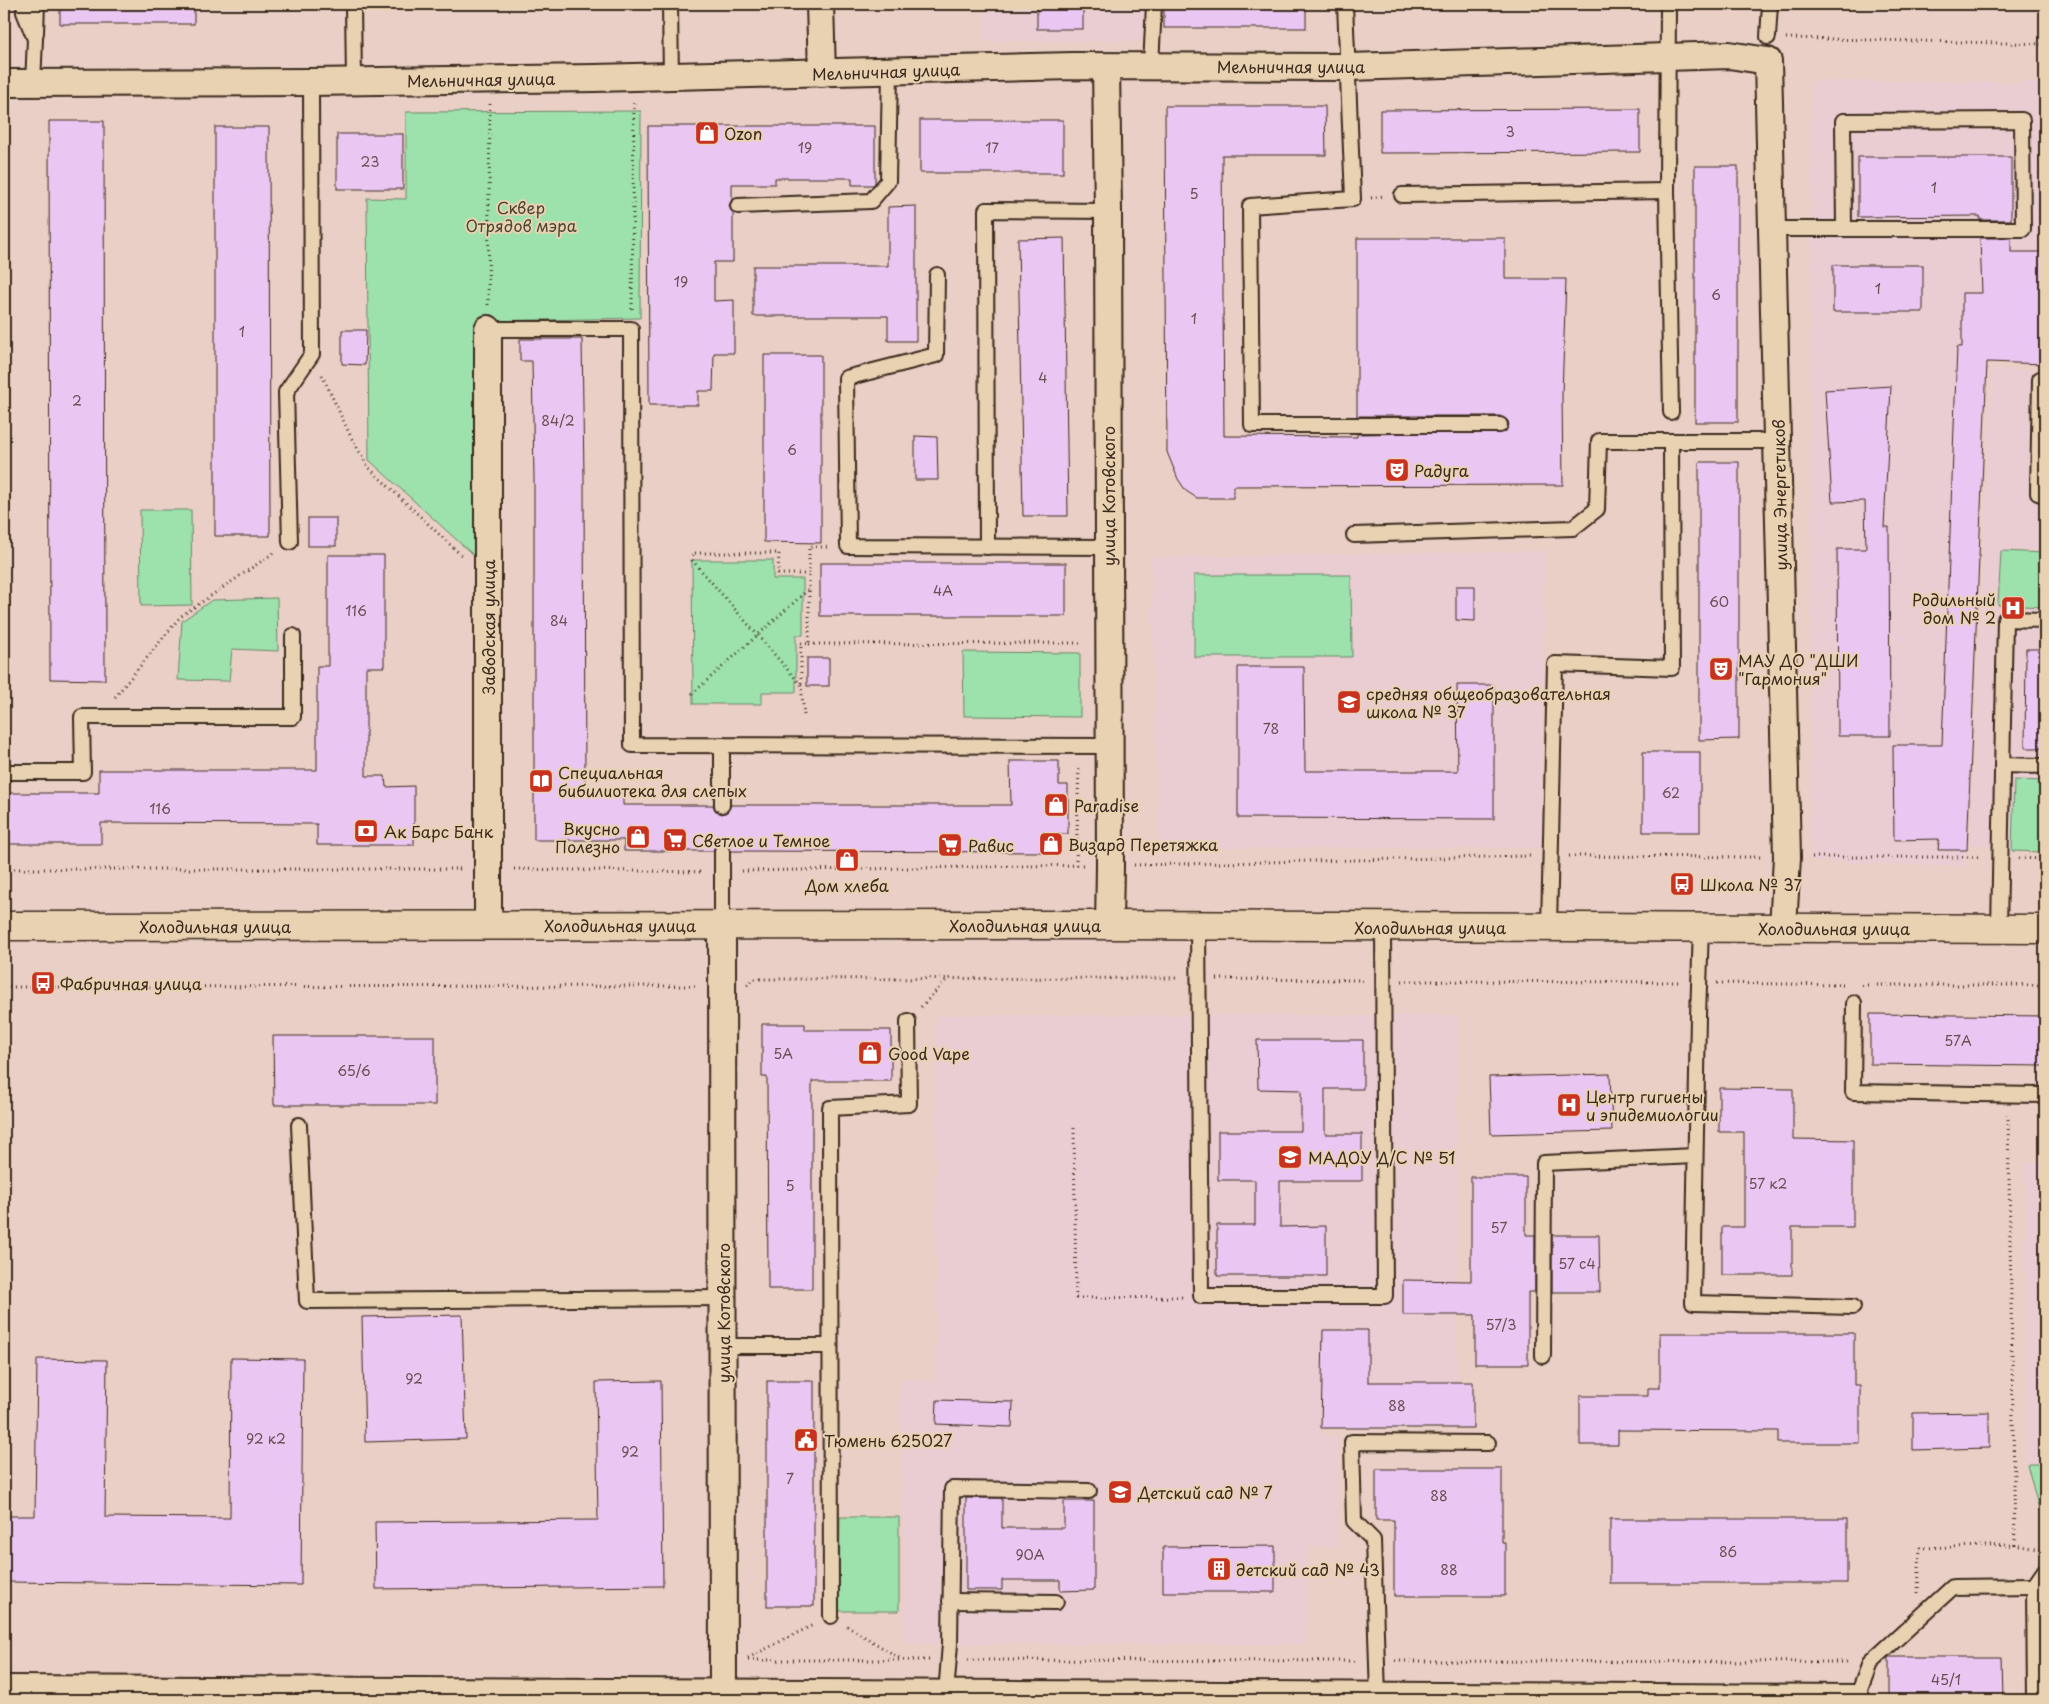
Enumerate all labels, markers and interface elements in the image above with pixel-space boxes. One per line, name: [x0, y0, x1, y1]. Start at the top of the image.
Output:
street label: Мельничная улица: [1217, 54, 1365, 78]
street label: Мельничная улица: [811, 56, 961, 86]
street label: Мельничная улица: [407, 66, 555, 92]
shop icon: Ozon: [694, 120, 720, 146]
place label: Ozon: [724, 121, 762, 145]
house number: 3: [1505, 121, 1515, 142]
house number: 19: [798, 137, 812, 158]
house number: 17: [985, 137, 999, 158]
house number: 23: [361, 151, 379, 172]
house number: 1: [1931, 177, 1937, 198]
house number: 5: [1189, 183, 1199, 204]
park label: Сквер Отрядов мэра: [465, 195, 577, 237]
house number: 19: [674, 271, 688, 292]
house number: 1: [1875, 278, 1881, 299]
house number: 6: [1711, 284, 1721, 305]
house number: 1: [1191, 308, 1197, 329]
house number: 1: [239, 321, 245, 342]
house number: 4: [1038, 367, 1048, 388]
house number: 2: [72, 390, 82, 411]
house number: 84/2: [541, 410, 575, 431]
street label: улица Энергетиков: [1766, 419, 1792, 571]
street label: улица Котовского: [1096, 426, 1120, 566]
house number: 6: [787, 439, 797, 460]
theatre icon: Радуга: [1384, 457, 1410, 483]
place label: Радуга: [1414, 458, 1469, 482]
street label: Заводская улица: [476, 559, 500, 695]
house number: 4А: [933, 580, 953, 601]
place label: Родильный дом № 2: [1912, 587, 1996, 629]
house number: 60: [1709, 591, 1729, 612]
hospital icon: Родильный дом № 2: [2000, 595, 2026, 621]
house number: 116: [345, 600, 367, 621]
house number: 84: [550, 610, 568, 631]
place label: МАУ ДО "ДШИ "Гармония": [1738, 648, 1859, 690]
theatre icon: МАУ ДО "ДШИ "Гармония": [1708, 656, 1734, 682]
place label: средняя общеобразовательная школа № 37: [1366, 681, 1611, 723]
school or university icon: средняя общеобразовательная школа № 37: [1336, 689, 1362, 715]
house number: 78: [1263, 718, 1279, 739]
place label: Специальная бибилиотека для слепых: [558, 760, 747, 802]
library icon: Специальная бибилиотека для слепых: [528, 768, 554, 794]
house number: 62: [1662, 782, 1680, 803]
shop icon: Paradise: [1043, 792, 1069, 818]
place label: Paradise: [1074, 793, 1139, 817]
house number: 116: [149, 798, 171, 819]
place label: Вкусно Полезно: [555, 816, 620, 858]
bank icon: Ак Барс Банк: [353, 818, 379, 844]
place label: Ак Барс Банк: [384, 819, 494, 843]
shop icon: Вкусно Полезно: [625, 824, 651, 850]
supermarket icon: Светлое и Темное: [662, 827, 688, 853]
place label: Светлое и Темное: [692, 828, 830, 852]
shop icon: Визард Перетяжка: [1038, 831, 1064, 857]
supermarket icon: Равис: [937, 832, 963, 858]
place label: Визард Перетяжка: [1068, 832, 1218, 856]
place label: Равис: [968, 833, 1014, 857]
shop icon: Дом хлеба: [834, 847, 860, 873]
bus stop icon: Школа № 37: [1669, 871, 1695, 897]
place label: Школа № 37: [1700, 872, 1803, 896]
place label: Дом хлеба: [804, 873, 889, 897]
street label: Холодильная улица: [544, 913, 696, 937]
street label: Холодильная улица: [949, 913, 1101, 937]
street label: Холодильная улица: [139, 914, 291, 938]
street label: Холодильная улица: [1354, 915, 1506, 939]
street label: Холодильная улица: [1758, 916, 1910, 940]
bus stop icon: Фабричная улица: [30, 970, 56, 996]
place label: Фабричная улица: [60, 971, 202, 995]
house number: 57А: [1944, 1030, 1972, 1051]
shop icon: Good Vape: [857, 1040, 883, 1066]
place label: Good Vape: [888, 1041, 970, 1065]
house number: 5А: [773, 1043, 793, 1064]
house number: 65/6: [337, 1060, 371, 1081]
place label: Центр гигиены и эпидемиологии: [1586, 1084, 1719, 1126]
hospital icon: Центр гигиены и эпидемиологии: [1556, 1092, 1582, 1118]
school or university icon: МАДОУ Д/С № 51: [1277, 1144, 1303, 1170]
place label: МАДОУ Д/С № 51: [1308, 1145, 1456, 1169]
house number: 57 к2: [1749, 1173, 1788, 1194]
house number: 5: [785, 1175, 795, 1196]
house number: 57: [1491, 1217, 1507, 1238]
street label: улица Котовского: [711, 1243, 735, 1383]
house number: 57 с4: [1558, 1253, 1596, 1274]
house number: 57/3: [1486, 1314, 1516, 1335]
house number: 92: [405, 1368, 423, 1389]
house number: 88: [1388, 1395, 1406, 1416]
public building icon: Тюмень 625027: [793, 1427, 819, 1453]
house number: 92 к2: [246, 1428, 286, 1449]
place label: Тюмень 625027: [824, 1428, 952, 1452]
house number: 92: [621, 1441, 639, 1462]
house number: 7: [786, 1468, 794, 1489]
school or university icon: Детский сад № 7: [1107, 1479, 1133, 1505]
place label: Детский сад № 7: [1137, 1480, 1273, 1504]
house number: 88: [1430, 1485, 1448, 1506]
house number: 86: [1719, 1541, 1737, 1562]
house number: 90А: [1015, 1544, 1045, 1565]
building icon: детский сад № 43: [1206, 1556, 1232, 1582]
place label: детский сад № 43: [1236, 1557, 1380, 1581]
house number: 88: [1440, 1559, 1458, 1580]
house number: 45/1: [1931, 1669, 1961, 1690]

